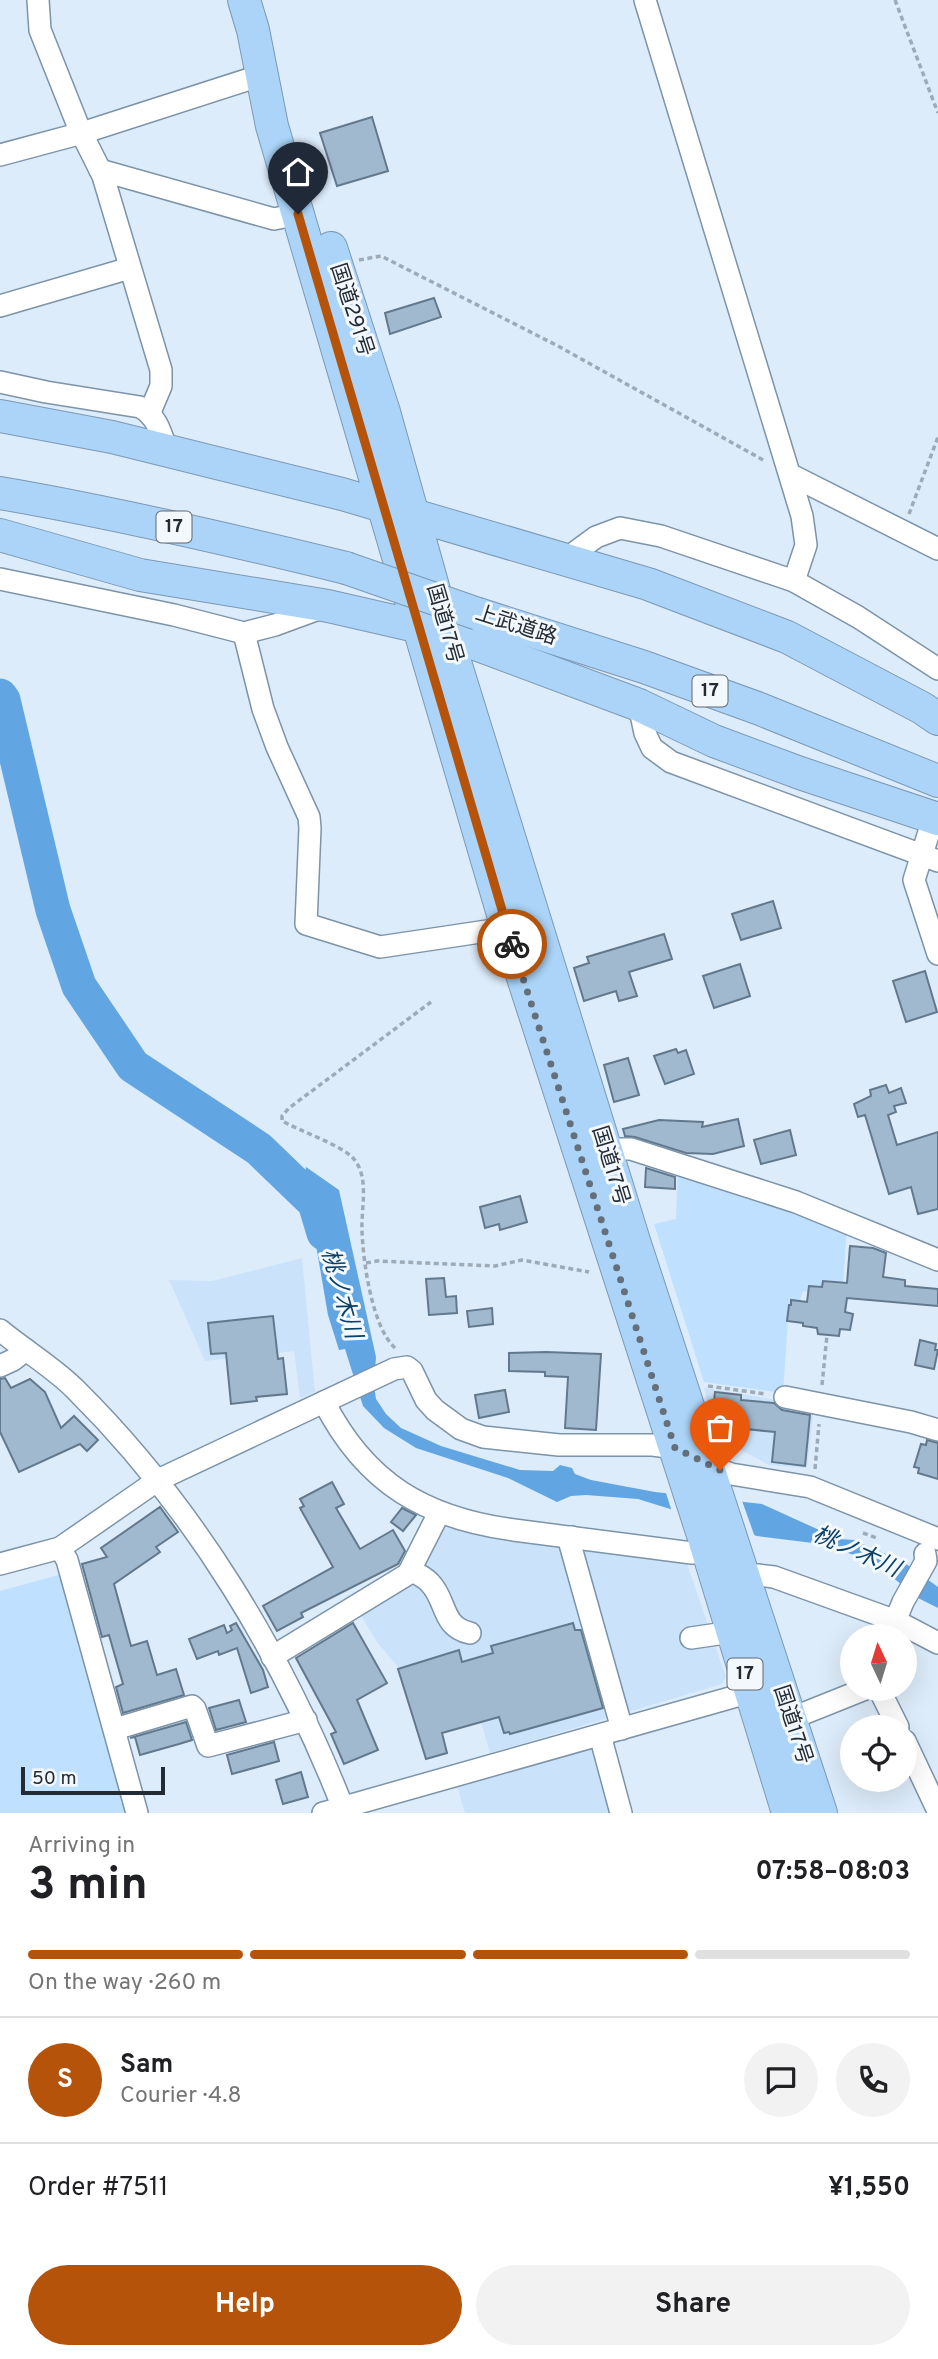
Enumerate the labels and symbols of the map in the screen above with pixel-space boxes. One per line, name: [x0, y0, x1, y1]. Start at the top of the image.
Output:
pin: [268, 142, 328, 214]
street label: 国道291号: [323, 260, 379, 360]
road number: 17: [156, 512, 192, 542]
street label: 国道17号: [420, 581, 468, 667]
street label: 上武道路: [472, 600, 560, 652]
road number: 17: [692, 676, 728, 706]
courier: [477, 909, 547, 979]
street label: 国道17号: [585, 1123, 635, 1209]
water label: 桃ノ木川: [313, 1246, 367, 1345]
pin: [690, 1398, 750, 1470]
water label: 桃ノ木川: [808, 1521, 907, 1586]
north arrow: [840, 1624, 917, 1701]
road number: 17: [728, 1658, 762, 1690]
street label: 国道17号: [767, 1682, 817, 1768]
scale bar: [21, 1764, 164, 1796]

